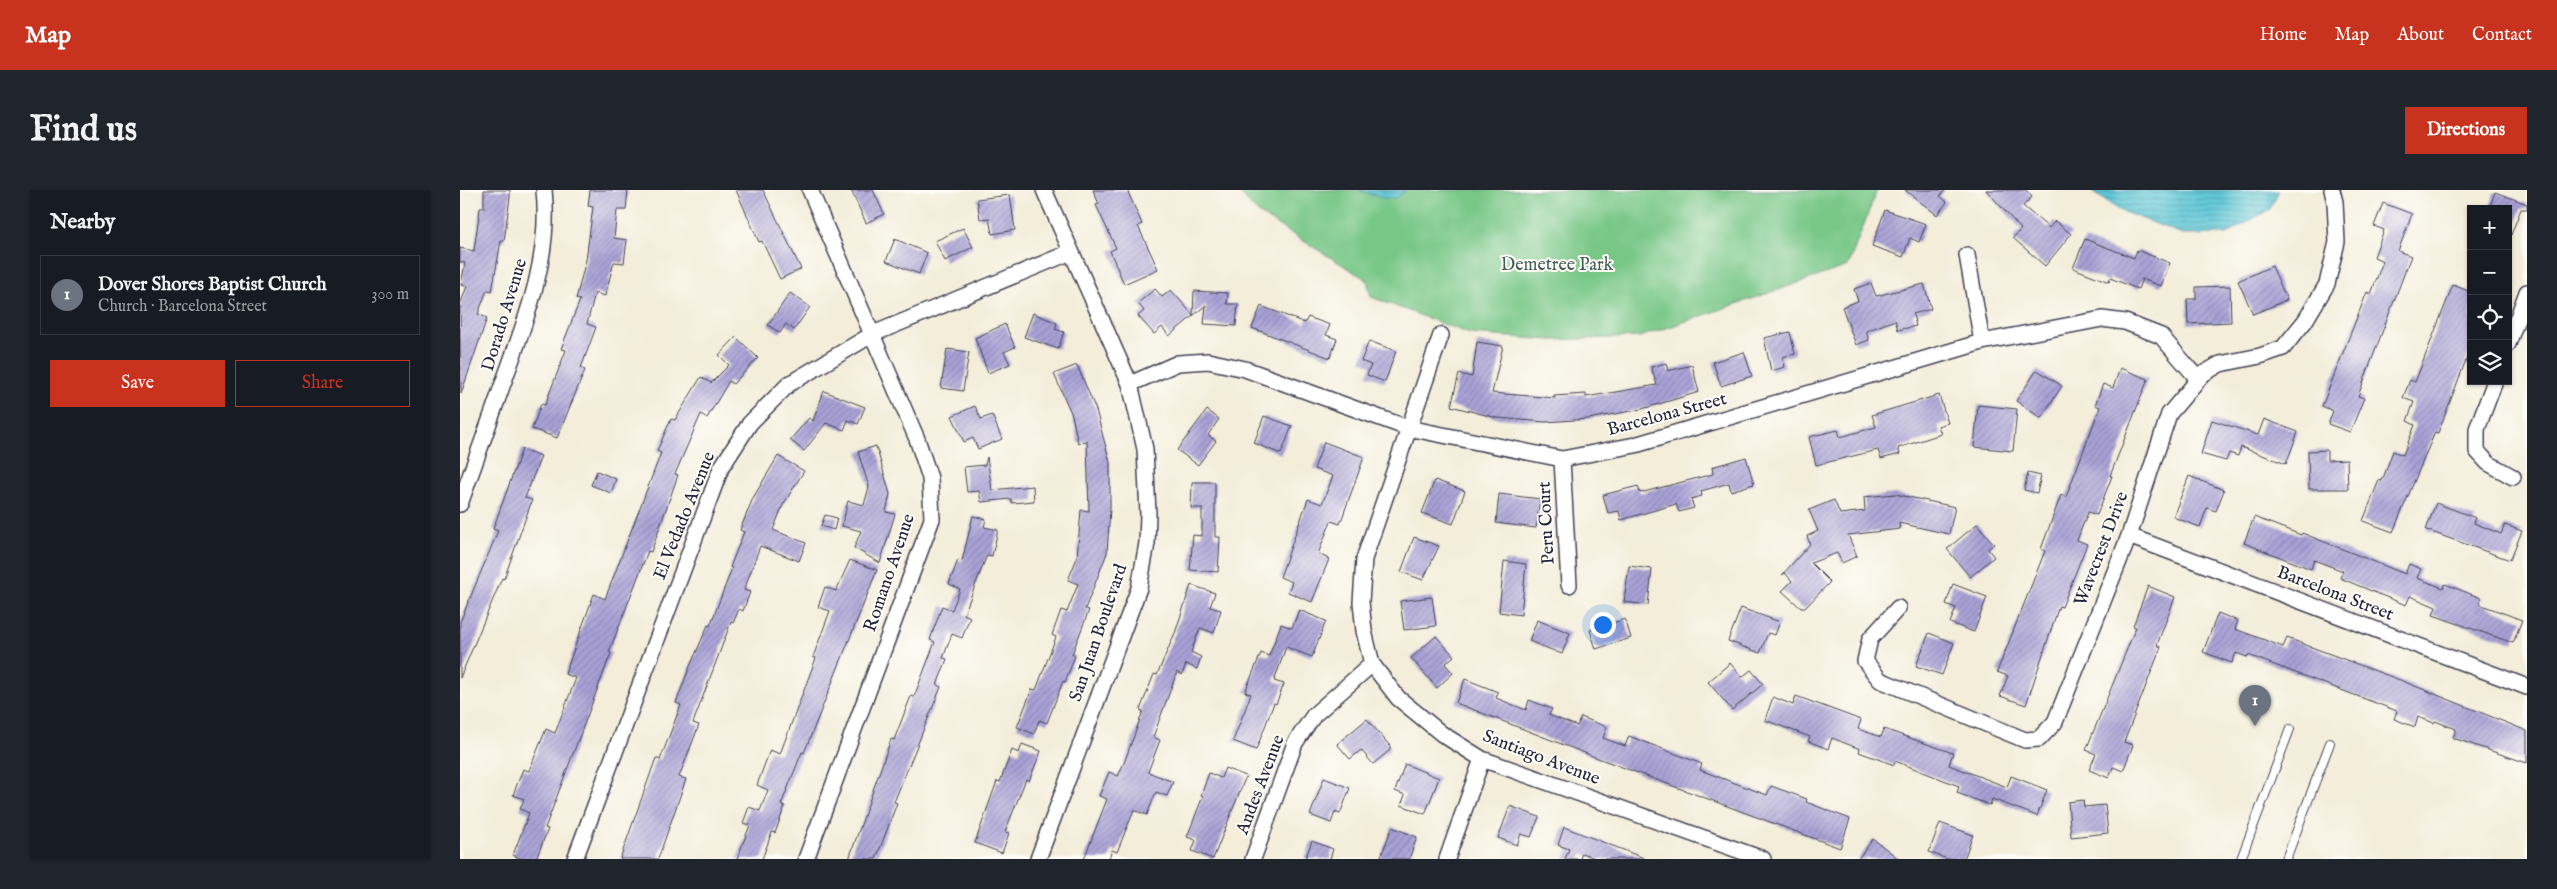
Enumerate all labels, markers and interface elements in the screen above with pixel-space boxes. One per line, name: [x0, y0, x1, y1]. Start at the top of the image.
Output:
text: Map: [25, 20, 71, 51]
text: Home: [2260, 24, 2307, 47]
text: Map: [2335, 24, 2369, 47]
text: About: [2397, 24, 2444, 47]
text: Contact: [2472, 24, 2532, 47]
button: Directions: [2405, 107, 2527, 154]
text: Find us: [30, 108, 137, 153]
map controls: [2467, 205, 2512, 385]
button: +: [2467, 205, 2512, 250]
text: Nearby: [50, 209, 115, 236]
button: −: [2467, 250, 2512, 295]
park label: Demetree Park: [1501, 254, 1614, 277]
street label: Dorado Avenue: [477, 256, 533, 374]
text: Dover Shores Baptist Church: [98, 273, 327, 297]
text: 1: [64, 285, 70, 305]
text: 300 m: [371, 285, 409, 305]
button: locate: [2467, 295, 2512, 340]
text: Church · Barcelona Street: [98, 297, 267, 317]
button: layers: [2467, 340, 2512, 385]
button: Save: [50, 360, 225, 407]
button: Share: [235, 360, 410, 407]
street label: Barcelona Street: [1605, 388, 1729, 442]
street label: El Vedado Avenue: [649, 449, 721, 583]
street label: Peru Court: [1533, 481, 1561, 565]
street label: Wavecrest Drive: [2070, 489, 2134, 609]
street label: Romano Avenue: [859, 511, 921, 635]
street label: San Juan Boulevard: [1065, 561, 1133, 705]
street label: Barcelona Street: [2274, 561, 2396, 627]
your location: [1590, 612, 1616, 638]
pin: 1: [2239, 685, 2271, 726]
street label: Santiago Avenue: [1479, 725, 1603, 791]
street label: Andes Avenue: [1231, 732, 1291, 839]

